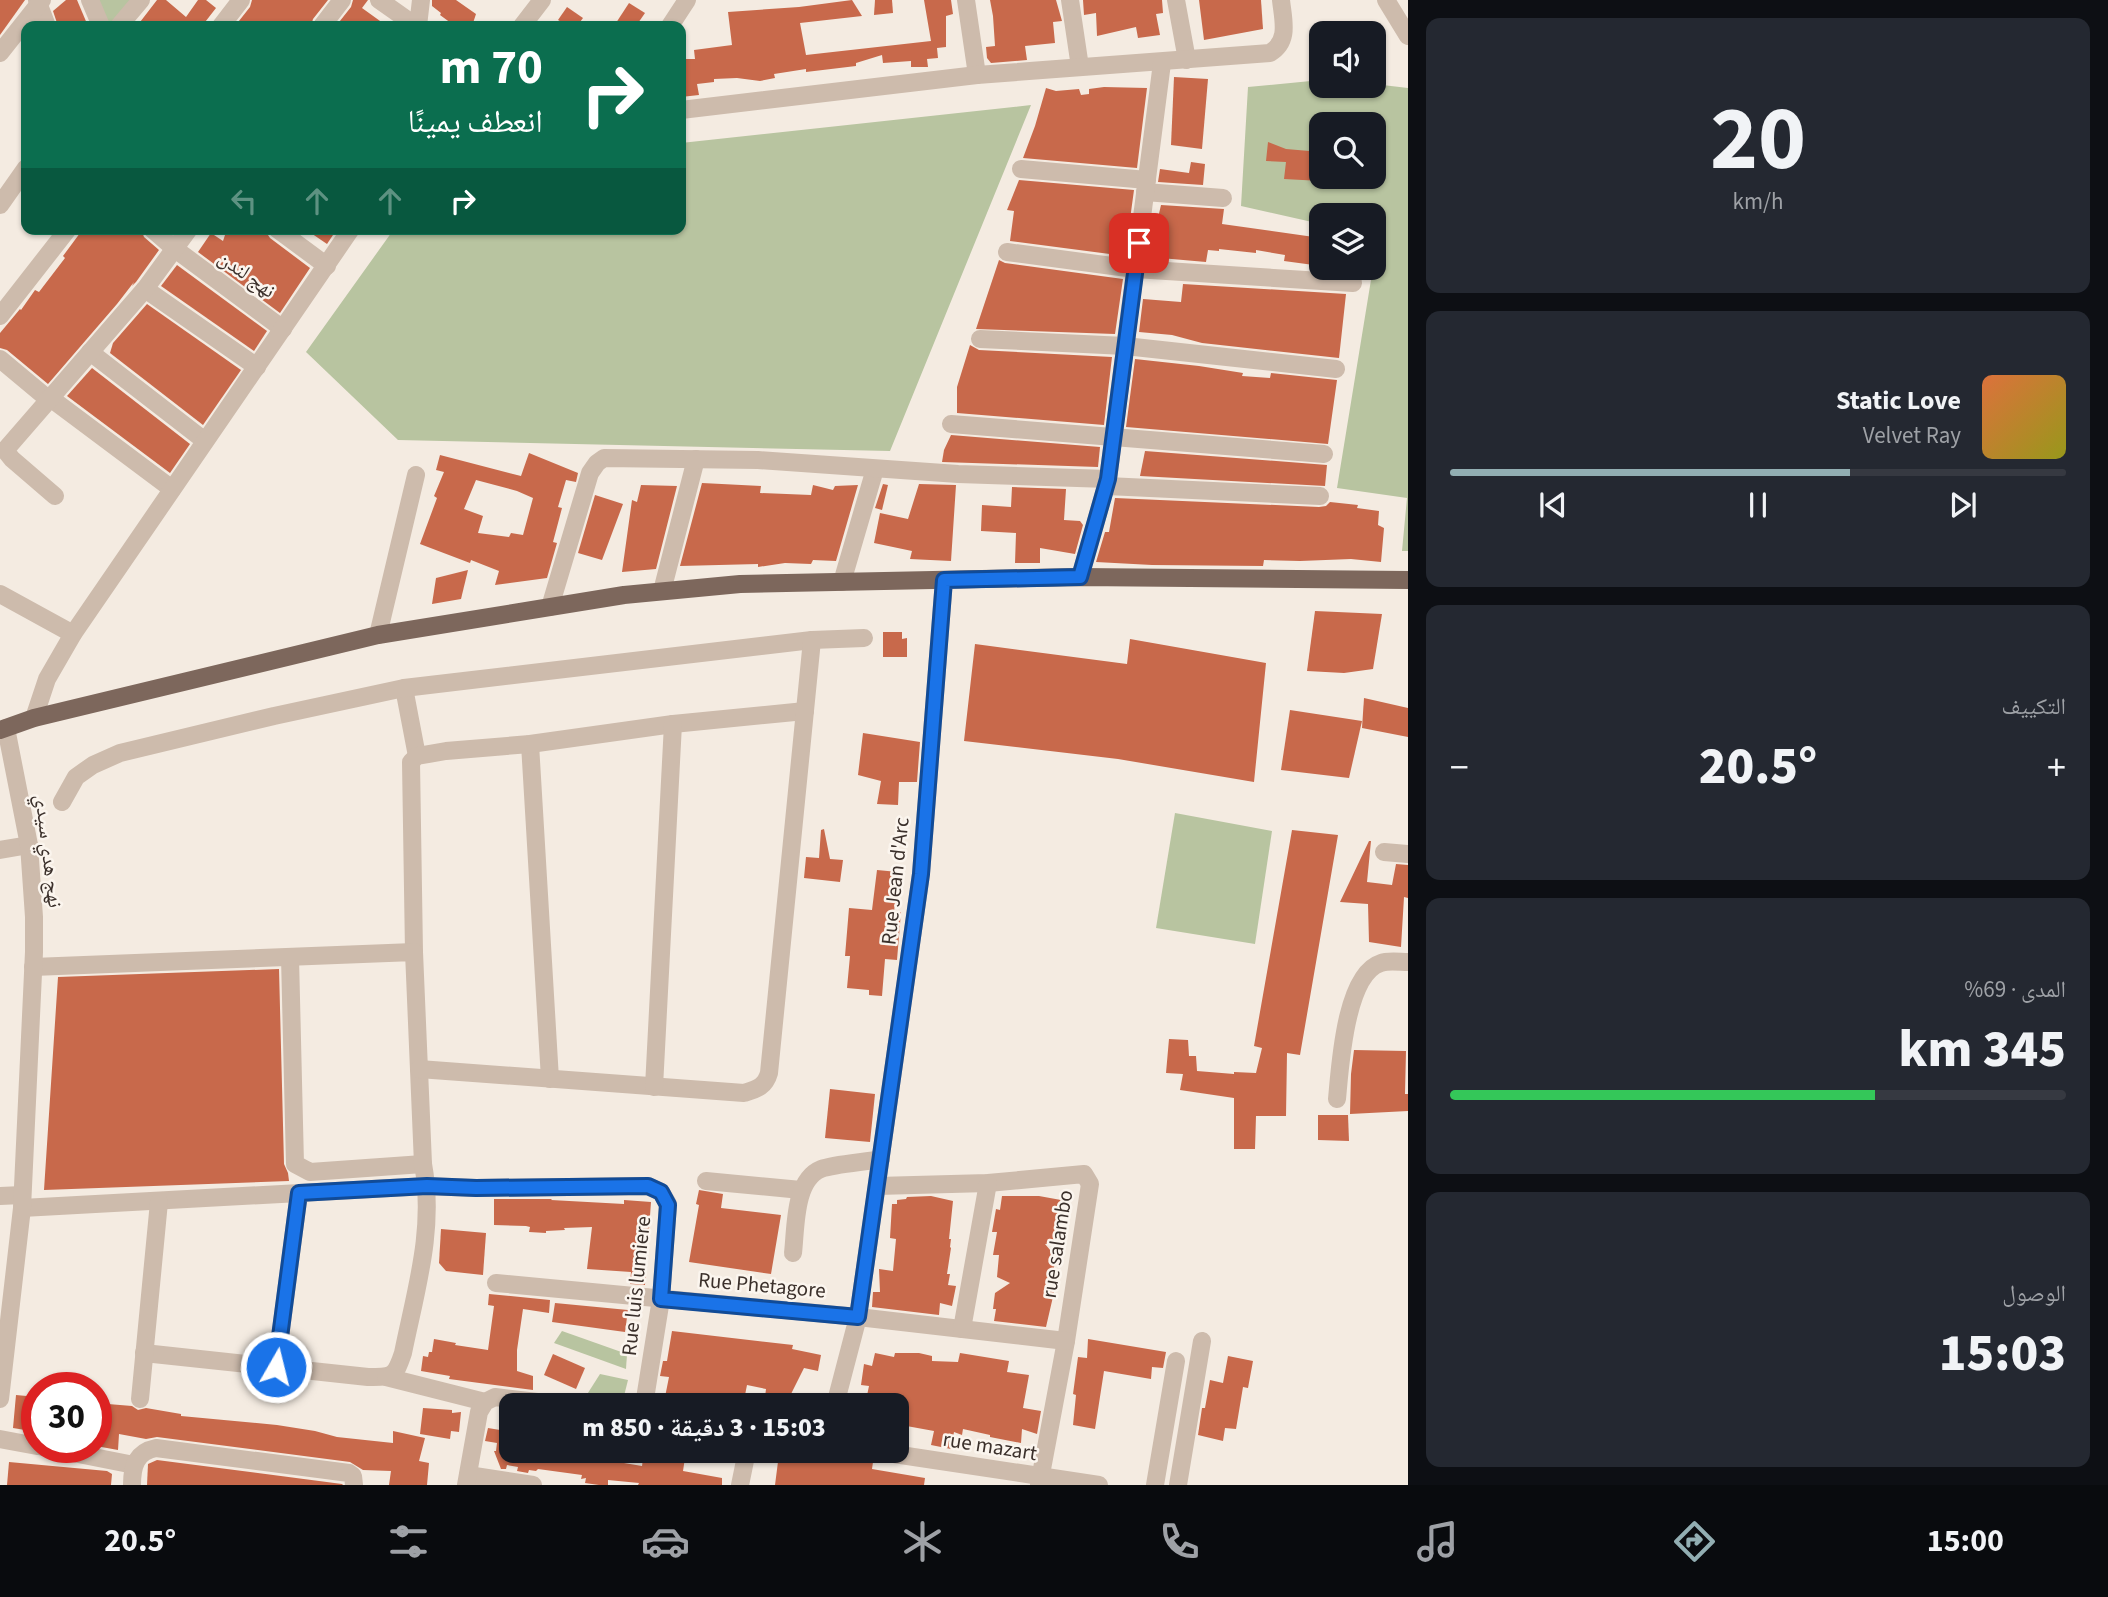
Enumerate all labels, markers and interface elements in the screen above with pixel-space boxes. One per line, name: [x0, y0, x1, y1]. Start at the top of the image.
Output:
map controls: [1309, 21, 1386, 280]
button: sound: [1309, 21, 1386, 98]
text: 70 m: [439, 33, 543, 103]
icon: right: [567, 49, 658, 140]
text: 20: [1710, 75, 1806, 204]
text: انعطف يمينًا: [408, 99, 543, 145]
button: search: [1309, 112, 1386, 189]
icon: left: [225, 182, 263, 220]
icon: ahead: [298, 182, 336, 220]
icon: ahead: [371, 182, 409, 220]
icon: right: [444, 182, 482, 220]
text: km/h: [1733, 185, 1784, 218]
button: layers: [1309, 203, 1386, 280]
pin: [1109, 213, 1169, 273]
icon: arrive: [1120, 224, 1158, 262]
street label: نهج لندن: [212, 243, 282, 305]
text: Static Love: [1836, 382, 1961, 419]
text: Velvet Ray: [1863, 419, 1961, 452]
icon: previous: [1534, 486, 1572, 524]
icon: pause: [1739, 486, 1777, 524]
icon: next: [1944, 486, 1982, 524]
text: التكييف: [2001, 690, 2066, 723]
text: 20.5°: [1699, 730, 1817, 804]
text: −: [1450, 741, 1469, 795]
text: +: [2047, 741, 2066, 795]
street label: نهج هدي سيدي: [26, 793, 71, 910]
street label: Rue Jean d'Arc: [873, 815, 917, 946]
text: المدى · 69%: [1964, 973, 2066, 1006]
text: 345 km: [1898, 1013, 2066, 1087]
street label: rue salambo: [1034, 1188, 1080, 1300]
street label: Rue luis lumiere: [614, 1215, 658, 1357]
street label: Rue Phetagore: [697, 1264, 827, 1306]
text: الوصول: [2002, 1277, 2066, 1310]
text: 15:03: [1939, 1317, 2066, 1391]
position arrow: [239, 1330, 313, 1404]
speed limit sign: 30: [21, 1372, 112, 1463]
text: 15:03 · 3 دقيقة · 850 m: [582, 1409, 826, 1446]
street label: rue mazart: [941, 1424, 1039, 1468]
icon: filters: [384, 1517, 433, 1566]
icon: car: [641, 1517, 690, 1566]
icon: climate: [898, 1517, 947, 1566]
icon: phone: [1155, 1517, 1204, 1566]
icon: music: [1413, 1517, 1462, 1566]
icon: directions: [1670, 1517, 1719, 1566]
text: 20.5°: [104, 1518, 176, 1564]
text: 15:00: [1927, 1518, 2004, 1564]

